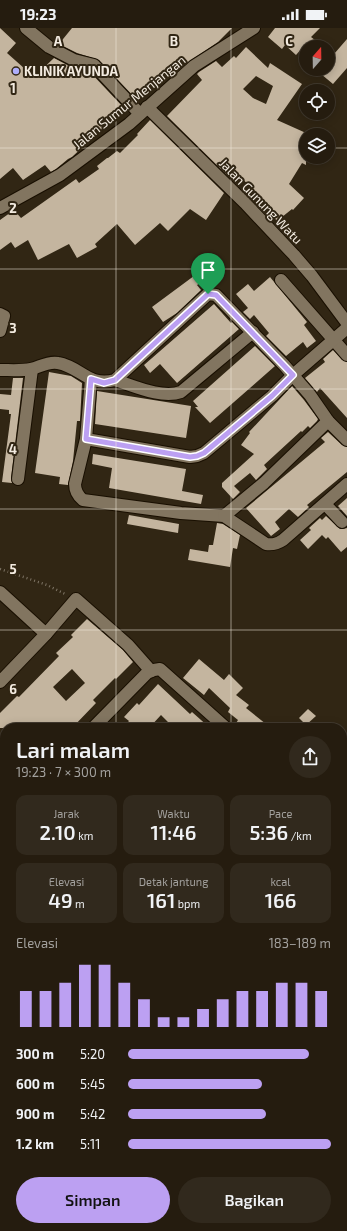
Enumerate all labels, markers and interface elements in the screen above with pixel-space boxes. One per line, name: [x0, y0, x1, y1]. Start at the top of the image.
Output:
text: 19:23: [20, 5, 56, 23]
text: A: [54, 33, 63, 49]
text: B: [170, 33, 178, 49]
text: C: [285, 33, 293, 49]
north arrow: [299, 40, 335, 76]
map controls: [299, 40, 335, 164]
street label: Jalan Sumur Menjangan: [70, 52, 188, 152]
place label: KLINIK AYUNDA: [24, 63, 119, 79]
marker: KLINIK AYUNDA: [11, 66, 21, 76]
text: 1: [10, 80, 16, 96]
button: locate: [299, 84, 335, 120]
button: layers: [299, 128, 335, 164]
street label: Jalan Gunung Watu: [216, 155, 306, 247]
text: 2: [9, 200, 17, 216]
pin: [191, 253, 225, 294]
icon: arrive: [197, 259, 219, 281]
text: 3: [9, 320, 17, 336]
text: 4: [9, 441, 17, 457]
text: 5: [9, 561, 17, 577]
text: 6: [9, 681, 17, 697]
text: Lari malam: [16, 736, 130, 762]
button: share: [289, 736, 331, 778]
text: 19:23 · 7 × 300 m: [16, 764, 111, 780]
text: Jarak: [54, 807, 79, 820]
text: Waktu: [157, 807, 190, 820]
text: Pace: [269, 807, 292, 820]
text: 2.10: [40, 820, 76, 844]
text: 11:46: [151, 820, 196, 844]
text: 5:36: [249, 820, 288, 844]
text: km: [76, 829, 93, 842]
text: /km: [288, 829, 312, 842]
text: Elevasi: [49, 875, 84, 888]
text: Detak jantung: [139, 875, 208, 888]
text: kcal: [270, 875, 291, 888]
text: 49: [48, 888, 73, 912]
text: 161: [147, 888, 175, 912]
text: 166: [265, 888, 296, 912]
text: m: [73, 897, 85, 910]
text: bpm: [175, 897, 200, 910]
text: Elevasi: [16, 935, 58, 951]
text: 183–189 m: [269, 935, 331, 951]
text: 300 m: [16, 1046, 54, 1062]
text: 5:20: [80, 1046, 105, 1062]
text: 600 m: [16, 1076, 54, 1092]
text: 5:45: [80, 1076, 105, 1092]
text: 900 m: [16, 1106, 54, 1122]
text: 5:42: [80, 1106, 105, 1122]
text: 1.2 km: [16, 1136, 54, 1152]
text: 5:11: [80, 1136, 100, 1152]
button: Simpan: [16, 1177, 170, 1223]
button: Bagikan: [178, 1177, 331, 1223]

